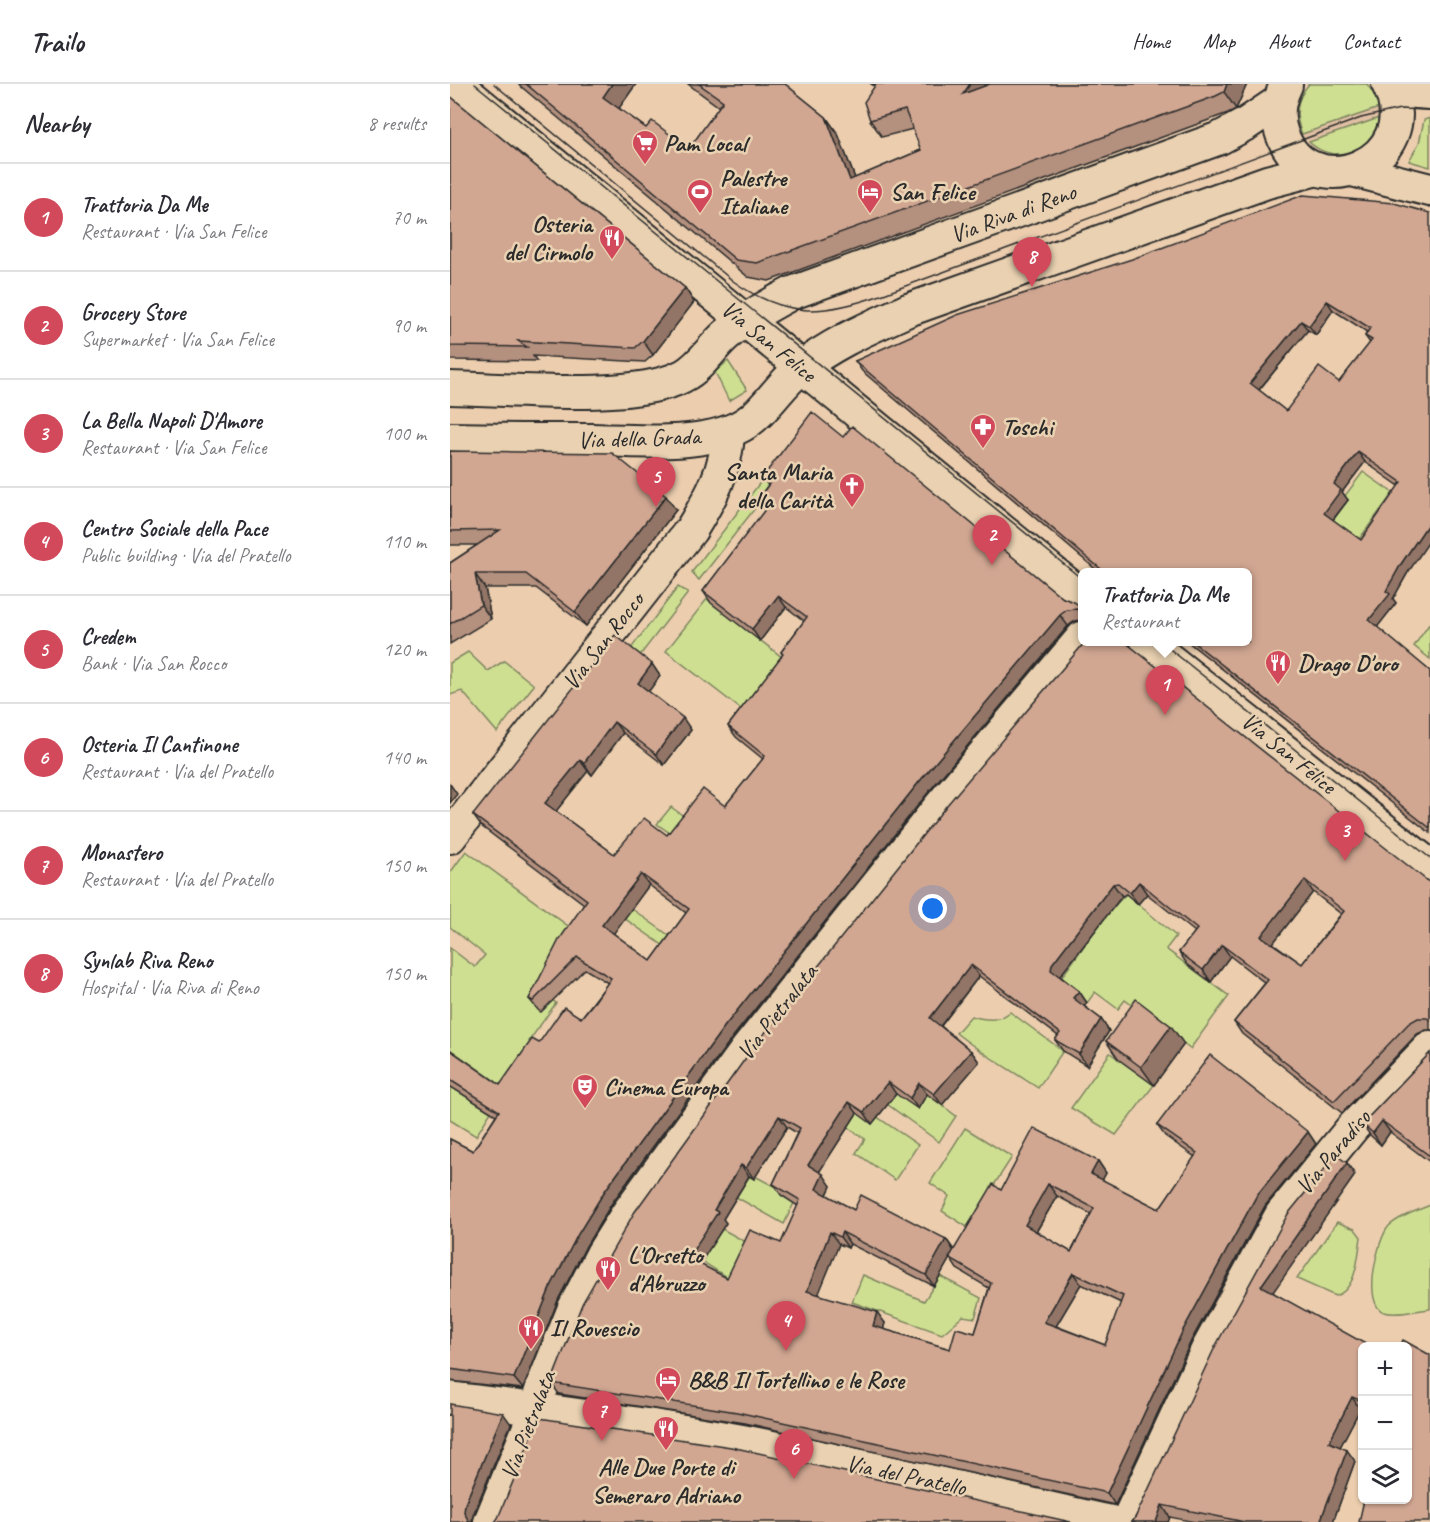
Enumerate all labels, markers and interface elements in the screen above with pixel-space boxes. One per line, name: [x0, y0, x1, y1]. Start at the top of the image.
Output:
text: Trailo: [30, 24, 84, 59]
text: Home: [1132, 28, 1170, 54]
text: Map: [1203, 28, 1235, 54]
text: About: [1268, 28, 1310, 54]
text: Contact: [1343, 28, 1400, 54]
text: Nearby: [24, 107, 89, 140]
text: 8 results: [367, 111, 426, 136]
supermarket icon: Pam Local: [630, 128, 660, 166]
place label: Pam Local: [664, 128, 751, 158]
place label: Palestre Italiane: [720, 163, 789, 221]
street label: Via Riva di Reno: [946, 176, 1081, 250]
sports icon: Palestre Italiane: [685, 177, 715, 215]
hotel icon: San Felice: [855, 177, 885, 215]
place label: San Felice: [890, 177, 976, 207]
text: Trattoria Da Me: [81, 191, 207, 219]
text: 1: [39, 205, 48, 230]
text: 70 m: [392, 205, 426, 230]
place label: Osteria del Cirmolo: [504, 209, 594, 267]
text: Restaurant · Via San Felice: [81, 219, 267, 244]
restaurant icon: Osteria del Cirmolo: [597, 223, 627, 261]
pin: 8: [1012, 238, 1052, 287]
street label: Via San Felice: [715, 294, 824, 390]
text: Grocery Store: [81, 299, 185, 327]
text: 2: [39, 313, 48, 338]
text: 90 m: [392, 313, 426, 338]
text: Supermarket · Via San Felice: [81, 327, 274, 352]
text: La Bella Napoli D'Amore: [81, 407, 262, 435]
pharmacy icon: Toschi: [968, 412, 998, 450]
place label: Toschi: [1002, 412, 1056, 442]
text: 3: [39, 421, 48, 446]
text: 100 m: [383, 421, 426, 446]
street label: Via della Grada: [577, 421, 703, 455]
text: Restaurant · Via San Felice: [81, 435, 267, 460]
place label: Santa Maria della Carità: [724, 457, 835, 515]
pin: 5: [636, 458, 676, 507]
church icon: Santa Maria della Carità: [837, 471, 867, 509]
text: Centro Sociale della Pace: [81, 515, 267, 543]
pin: 2: [972, 516, 1012, 565]
text: 4: [39, 529, 48, 554]
text: 110 m: [383, 529, 426, 554]
text: Public building · Via del Pratello: [81, 543, 290, 568]
popup: [1078, 568, 1252, 646]
text: Trattoria Da Me: [1102, 581, 1228, 609]
street label: Via San Rocco: [556, 584, 652, 696]
text: Restaurant: [1102, 609, 1179, 634]
text: Credem: [81, 623, 135, 651]
text: 5: [39, 637, 48, 662]
text: 120 m: [383, 637, 426, 662]
restaurant icon: Drago D'oro: [1263, 648, 1293, 686]
place label: Drago D'oro: [1298, 648, 1400, 678]
text: Bank · Via San Rocco: [81, 651, 226, 676]
pin: 1: [1146, 666, 1184, 715]
street label: Via San Felice: [1235, 706, 1344, 802]
text: Osteria Il Cantinone: [81, 731, 238, 759]
text: 6: [39, 745, 48, 770]
text: 140 m: [383, 745, 426, 770]
text: Restaurant · Via del Pratello: [81, 759, 273, 784]
pin: 3: [1326, 812, 1364, 861]
text: Monastero: [81, 839, 162, 867]
text: 7: [39, 853, 48, 878]
text: 150 m: [383, 853, 426, 878]
text: Restaurant · Via del Pratello: [81, 867, 273, 892]
your location: [918, 894, 947, 923]
text: Synlab Riva Reno: [81, 947, 212, 975]
street label: Via Pietralata: [730, 957, 825, 1066]
text: 8: [39, 961, 48, 986]
text: 150 m: [383, 961, 426, 986]
text: Hospital · Via Riva di Reno: [81, 975, 259, 1000]
theatre icon: Cinema Europa: [570, 1072, 600, 1110]
place label: Cinema Europa: [604, 1072, 730, 1102]
street label: Via Paradiso: [1289, 1102, 1378, 1200]
place label: L'Orsetto d'Abruzzo: [628, 1240, 707, 1298]
restaurant icon: L'Orsetto d'Abruzzo: [593, 1254, 623, 1292]
pin: 4: [766, 1302, 806, 1351]
restaurant icon: Il Rovescio: [516, 1313, 546, 1351]
place label: Il Rovescio: [550, 1313, 641, 1343]
map controls: [1358, 1342, 1412, 1504]
button: +: [1358, 1342, 1412, 1396]
street label: Via Pietralata: [494, 1365, 563, 1484]
hotel icon: B&B Il Tortellino e le Rose: [653, 1365, 683, 1403]
place label: B&B Il Tortellino e le Rose: [688, 1365, 906, 1395]
pin: 7: [582, 1392, 622, 1441]
button: −: [1358, 1396, 1412, 1450]
restaurant icon: Alle Due Porte di Semeraro Adriano: [651, 1414, 681, 1452]
pin: 6: [774, 1430, 814, 1479]
street label: Via del Pratello: [844, 1448, 970, 1503]
button: layers: [1358, 1450, 1412, 1504]
place label: Alle Due Porte di Semeraro Adriano: [592, 1452, 742, 1510]

